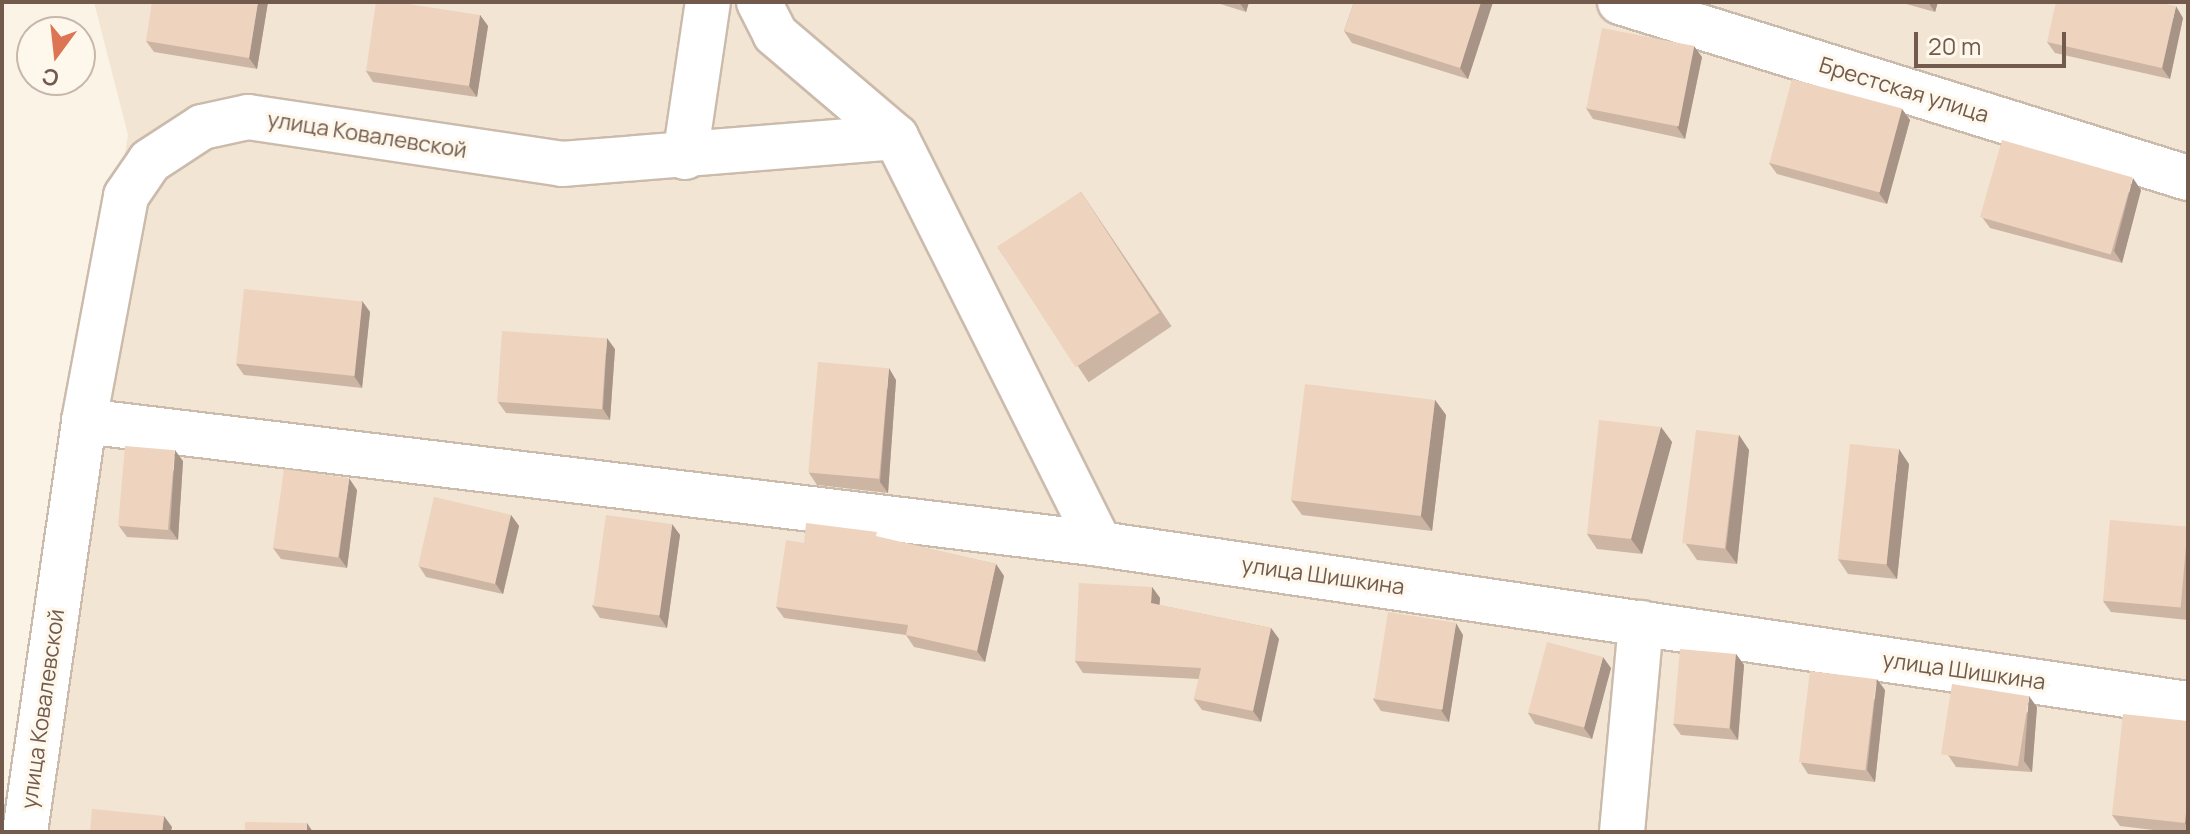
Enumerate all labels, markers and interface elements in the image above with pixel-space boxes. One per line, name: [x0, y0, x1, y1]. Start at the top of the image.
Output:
north arrow: [16, 16, 96, 96]
scale bar: [1918, 16, 2070, 66]
text: 20 m: [1928, 29, 1981, 62]
street label: Брестская улица: [1816, 52, 1992, 128]
text: С: [39, 61, 62, 94]
street label: улица Ковалевской: [265, 106, 469, 164]
street label: улица Шишкина: [1240, 551, 1406, 601]
street label: улица Ковалевской: [16, 607, 70, 811]
street label: улица Шишкина: [1881, 646, 2047, 696]

